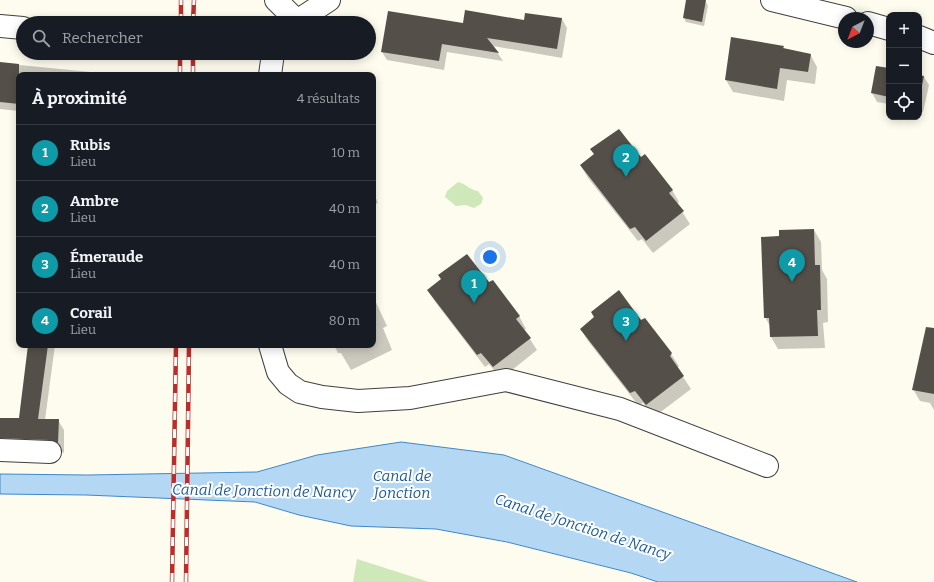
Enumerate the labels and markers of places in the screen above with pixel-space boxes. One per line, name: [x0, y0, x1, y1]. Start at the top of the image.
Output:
pin: 2: [613, 144, 639, 177]
pin: 4: [779, 249, 805, 282]
pin: 1: [461, 270, 487, 303]
pin: 3: [613, 308, 639, 341]

